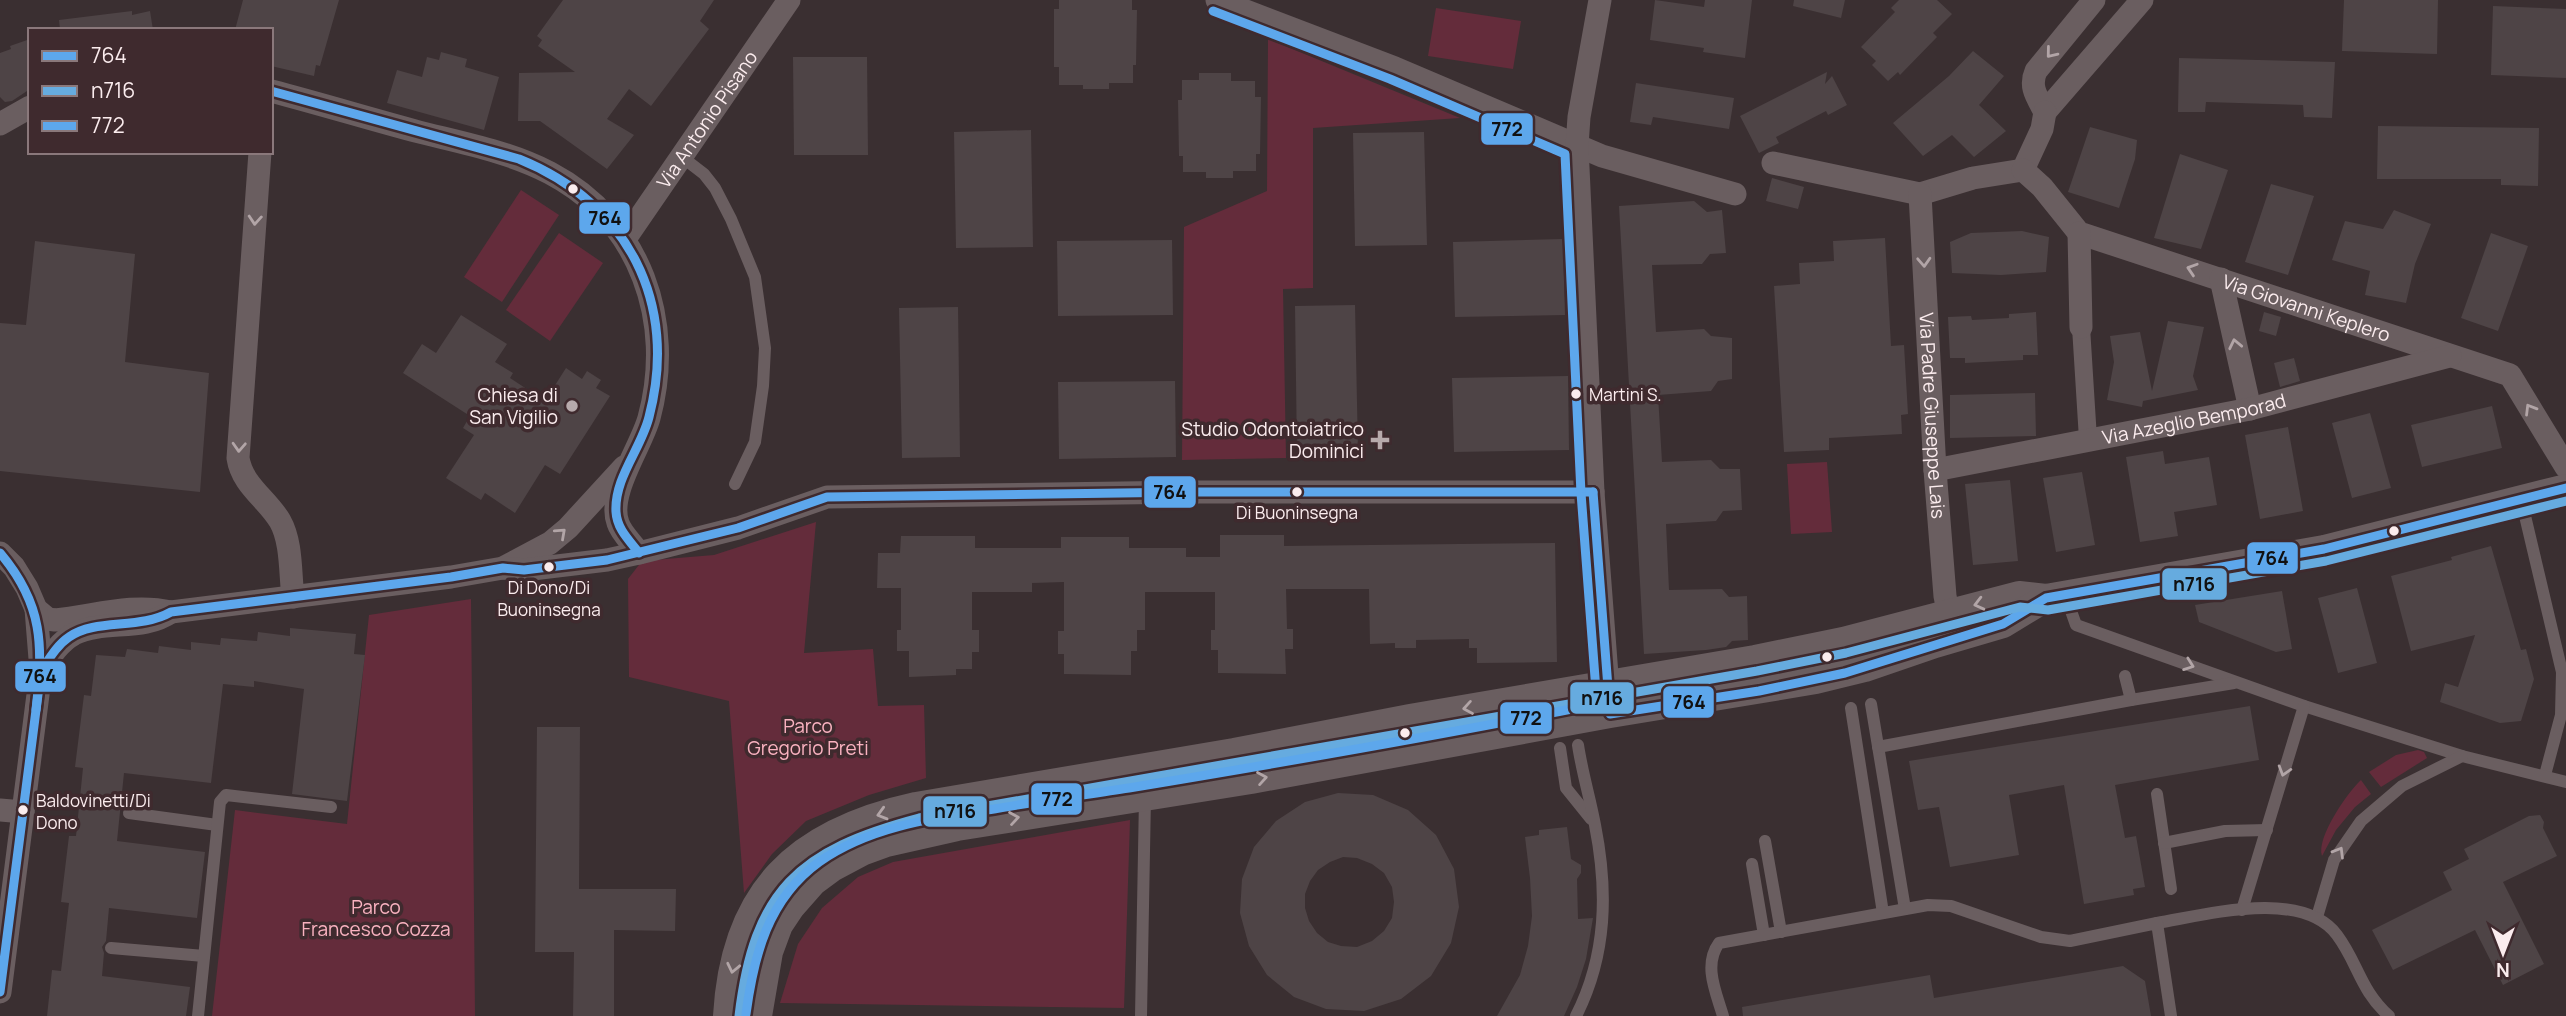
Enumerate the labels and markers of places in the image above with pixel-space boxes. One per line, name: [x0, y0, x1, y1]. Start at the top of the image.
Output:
unlabelled marker: [566, 182, 580, 196]
place label: Chiesa di San Vigilio: [469, 382, 558, 430]
place label: Martini S.: [1589, 383, 1661, 406]
marker: Martini S.: [1569, 387, 1583, 401]
marker: Chiesa di San Vigilio: [564, 398, 580, 414]
place label: Studio Odontoiatrico Dominici: [1181, 416, 1364, 464]
marker: Studio Odontoiatrico Dominici: [1370, 430, 1390, 450]
marker: Di Buoninsegna: [1290, 485, 1304, 499]
place label: Di Buoninsegna: [1236, 501, 1358, 524]
unlabelled marker: [2387, 524, 2401, 538]
marker: Di Dono/Di Buoninsegna: [542, 560, 556, 574]
place label: Di Dono/Di Buoninsegna: [497, 576, 601, 621]
unlabelled marker: [1820, 650, 1834, 664]
unlabelled marker: [1398, 726, 1412, 740]
place label: Baldovinetti/Di Dono: [36, 789, 151, 834]
marker: Baldovinetti/Di Dono: [16, 803, 30, 817]

